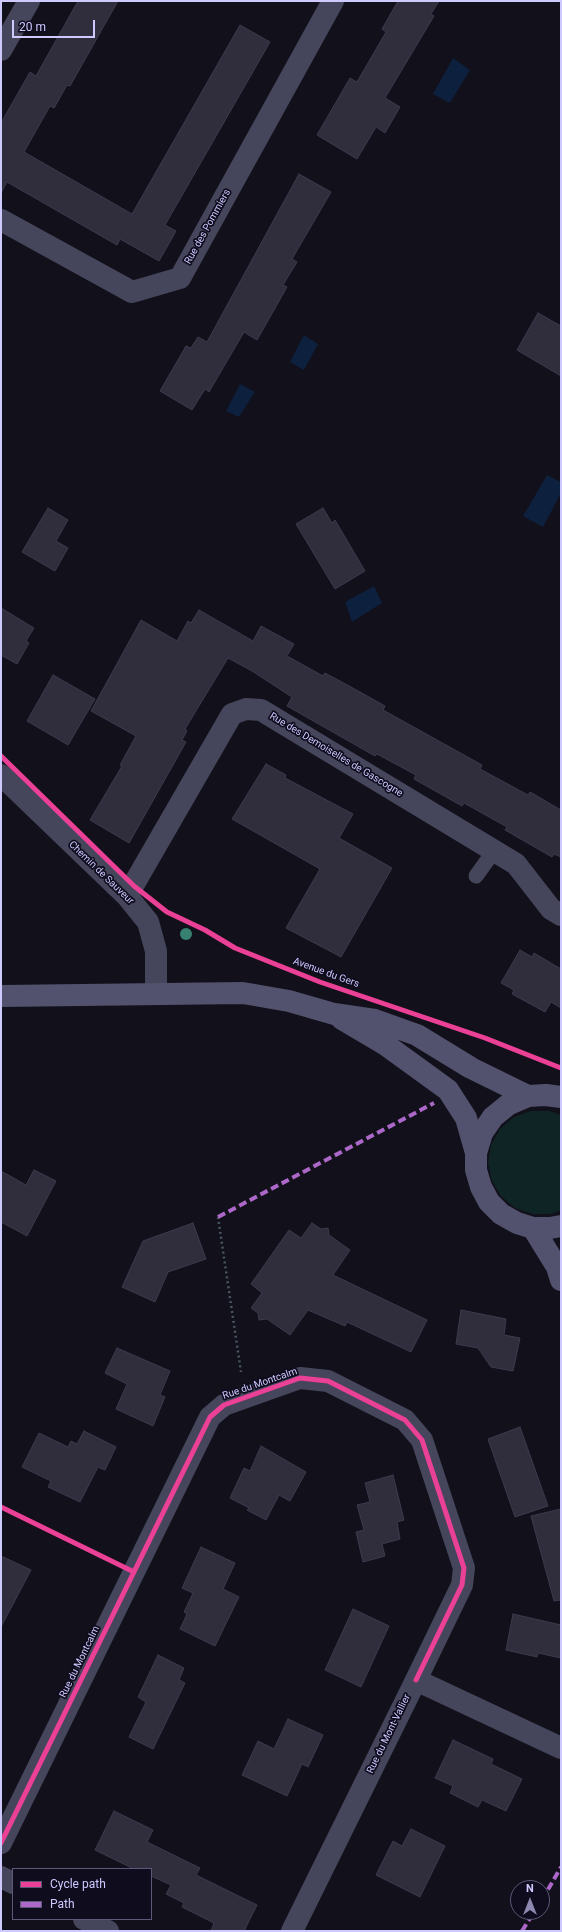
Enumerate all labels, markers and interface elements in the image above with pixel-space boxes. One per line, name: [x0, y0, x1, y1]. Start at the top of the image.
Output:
scale bar: [14, 12, 97, 38]
text: 20 m: [19, 20, 46, 34]
street label: Rue des Pommiers: [182, 187, 234, 267]
street label: Rue des Demoiselles de Gascogne: [267, 710, 405, 800]
street label: Chemin de Sauveur: [66, 839, 136, 907]
street label: Avenue du Gers: [291, 955, 361, 991]
street label: Rue du Montcalm: [221, 1366, 299, 1402]
street label: Rue du Montcalm: [57, 1624, 103, 1700]
street label: Rue du Mont-Vallier: [365, 1692, 413, 1776]
legend: [12, 1868, 152, 1920]
text: Cycle path: [50, 1877, 106, 1891]
north arrow: [510, 1880, 550, 1920]
text: N: [526, 1882, 534, 1895]
text: Path: [50, 1897, 75, 1911]

